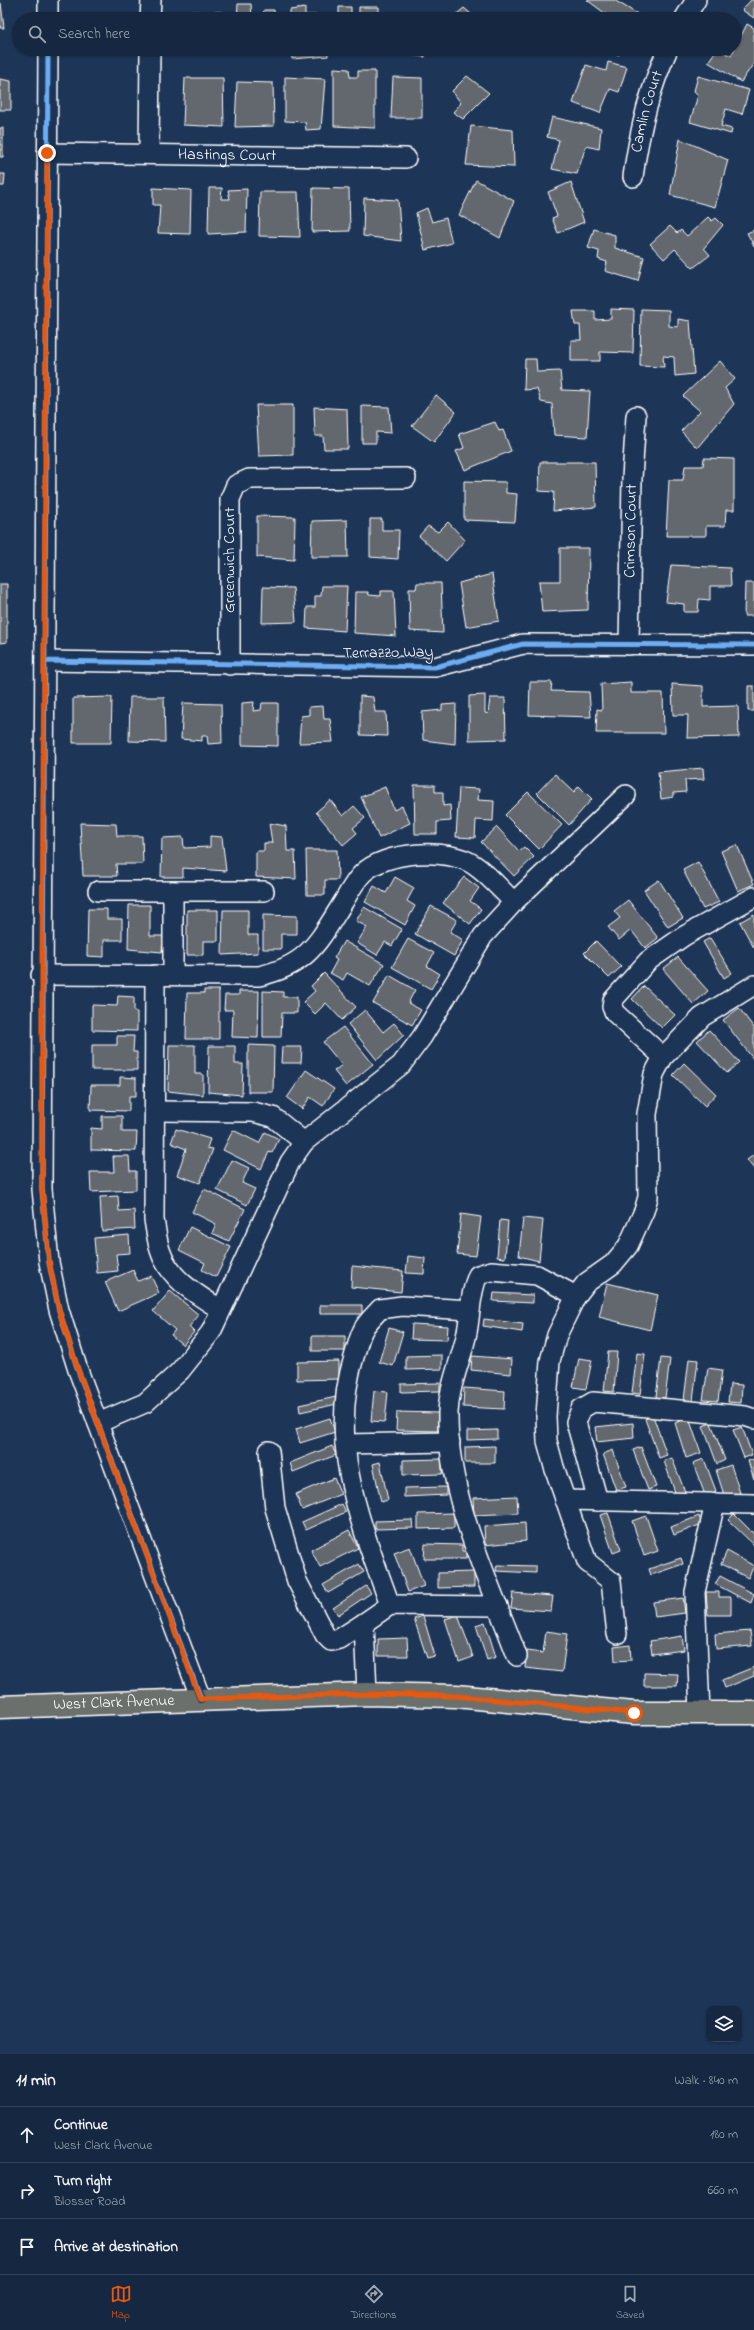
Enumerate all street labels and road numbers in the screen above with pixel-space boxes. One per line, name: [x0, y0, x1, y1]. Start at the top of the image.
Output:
street label: Camlin Court: [625, 67, 670, 154]
street label: Hastings Court: [178, 143, 277, 168]
street label: Crimson Court: [618, 483, 644, 578]
street label: Greenwich Court: [218, 506, 242, 613]
street label: Terrazzo Way: [343, 640, 434, 666]
street label: West Clark Avenue: [53, 1689, 176, 1717]

